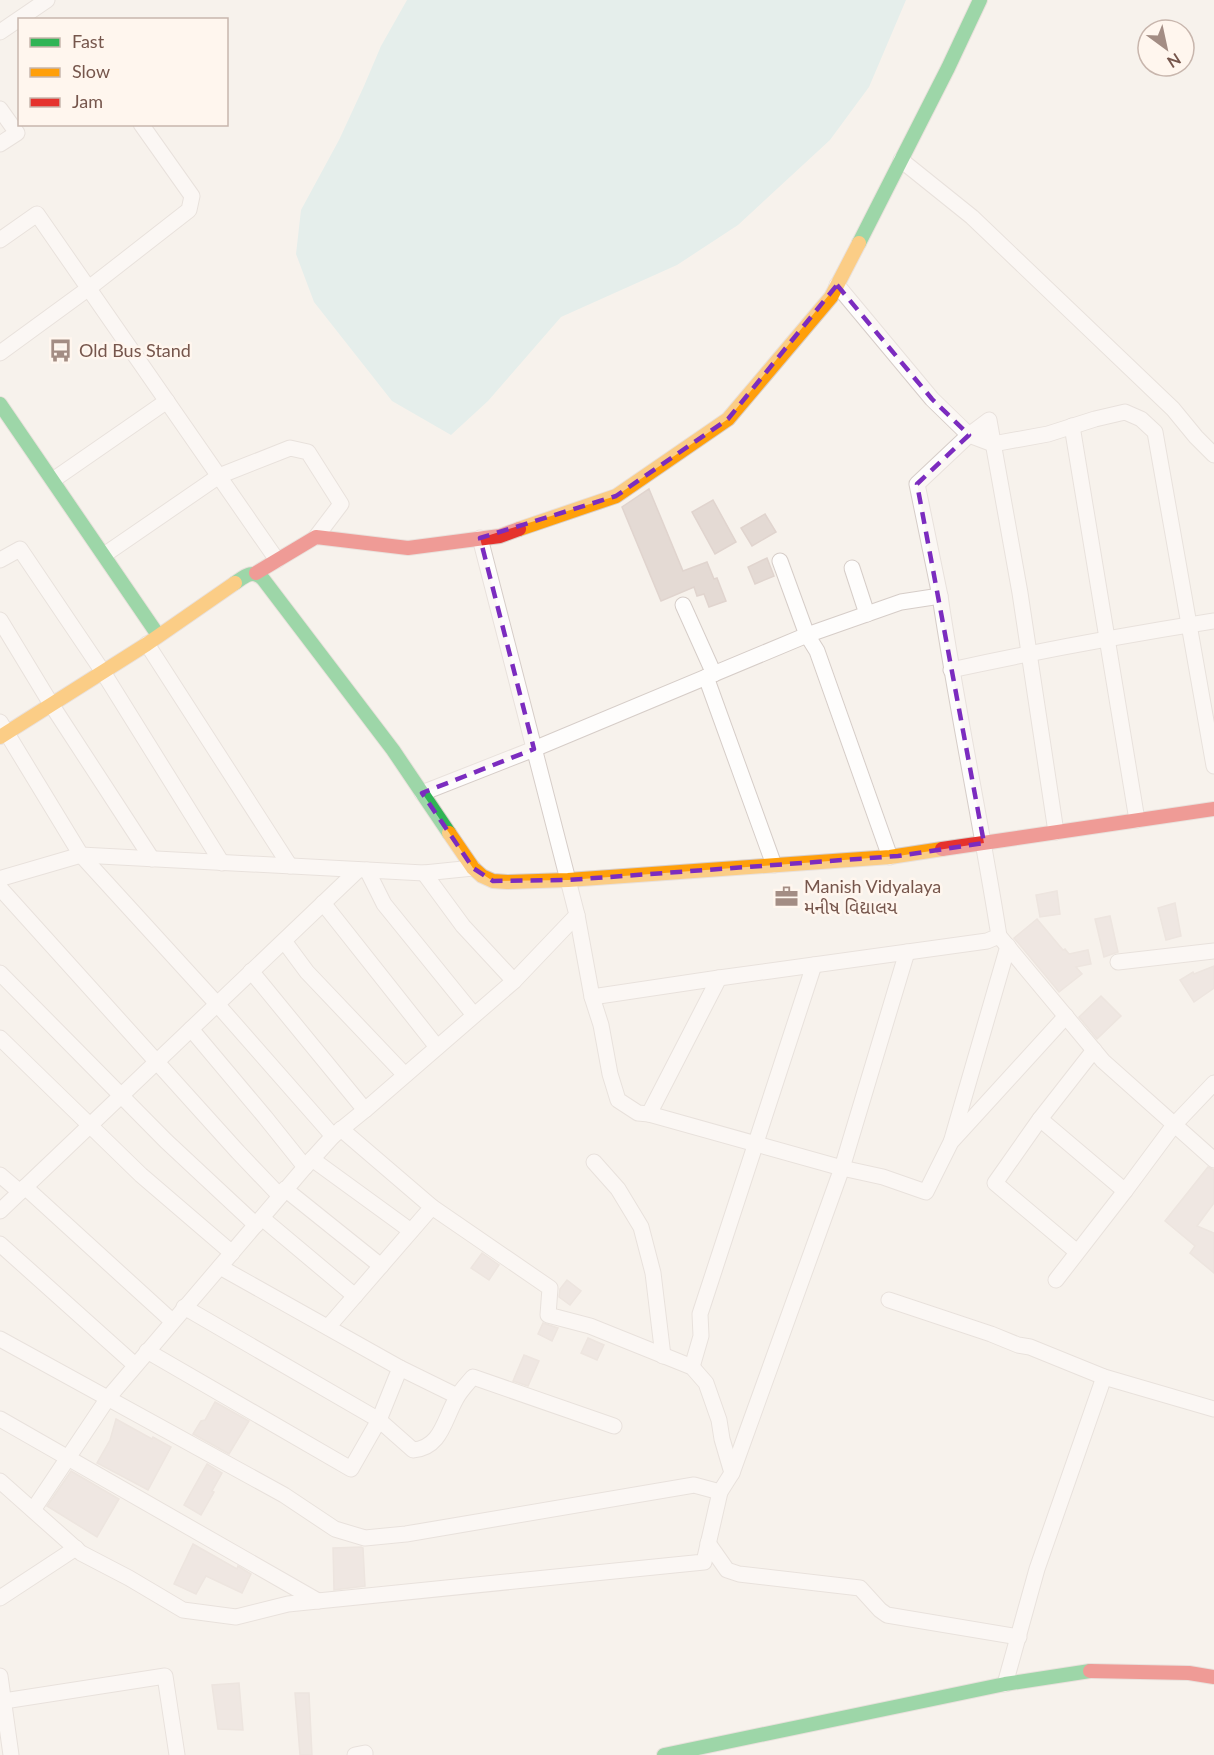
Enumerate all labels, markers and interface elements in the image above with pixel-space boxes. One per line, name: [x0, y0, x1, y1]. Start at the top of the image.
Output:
legend: [18, 18, 228, 126]
north arrow: [1136, 18, 1196, 78]
text: Fast: [72, 30, 105, 52]
text: N: [1164, 50, 1185, 72]
text: Slow: [72, 60, 110, 82]
text: Jam: [72, 90, 103, 112]
bus stop icon: Old Bus Stand: [48, 338, 74, 364]
place label: Old Bus Stand: [79, 339, 191, 361]
place label: Manish Vidyalaya મનીષ વિદ્યાલય: [804, 875, 941, 918]
office icon: Manish Vidyalaya મનીષ વિદ્યાલય: [773, 884, 799, 910]

